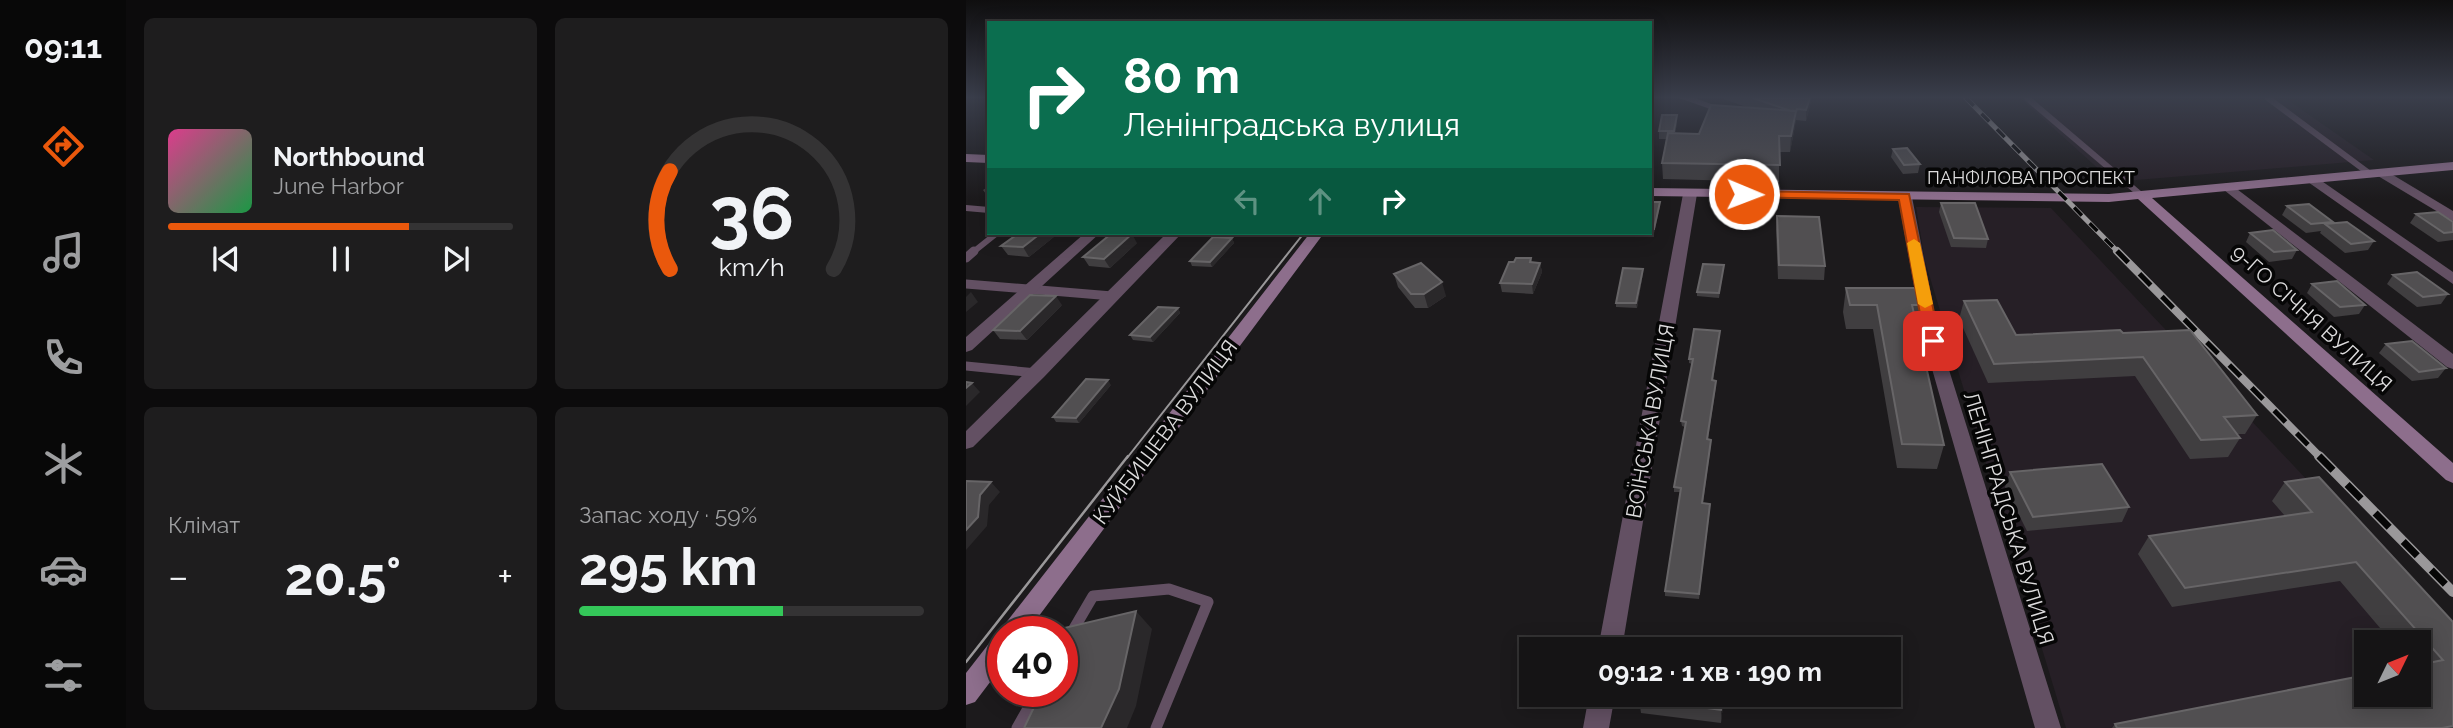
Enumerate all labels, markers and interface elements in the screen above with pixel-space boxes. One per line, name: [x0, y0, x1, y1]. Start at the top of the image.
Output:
text: 09:11: [24, 28, 102, 65]
text: 80 m: [1123, 47, 1240, 104]
icon: right: [1008, 49, 1099, 140]
text: Ленінградська вулиця: [1123, 106, 1460, 143]
icon: directions: [39, 122, 88, 171]
text: Northbound: [273, 142, 425, 172]
position arrow: [1707, 157, 1781, 231]
street label: ПАНФІЛОВА ПРОСПЕКТ: [1927, 167, 2135, 188]
text: June Harbor: [273, 172, 404, 199]
text: 36: [709, 172, 794, 257]
icon: left: [1228, 182, 1266, 220]
icon: ahead: [1301, 182, 1339, 220]
icon: right: [1374, 182, 1412, 220]
icon: music: [39, 228, 88, 277]
street label: 9-ГО СІЧНЯ ВУЛИЦЯ: [2227, 239, 2397, 397]
icon: previous: [207, 240, 245, 278]
icon: pause: [322, 240, 360, 278]
icon: next: [437, 240, 475, 278]
text: km/h: [719, 252, 784, 282]
pin: [1903, 311, 1963, 371]
street label: ВОЇНСЬКА ВУЛИЦЯ: [1621, 322, 1679, 520]
icon: arrive: [1914, 322, 1952, 360]
icon: phone: [39, 333, 88, 382]
street label: КУЙБИШЕВА ВУЛИЦЯ: [1088, 335, 1242, 529]
street label: ЛЕНІНГРАДСЬКА ВУЛИЦЯ: [1959, 388, 2059, 648]
icon: climate: [39, 439, 88, 488]
text: Запас ходу · 59%: [579, 501, 757, 528]
text: Клімат: [168, 511, 240, 538]
text: 295 km: [579, 536, 758, 597]
icon: car: [39, 545, 88, 594]
text: 20.5°: [285, 546, 401, 607]
text: −: [168, 554, 188, 599]
text: +: [497, 554, 513, 599]
speed limit sign: 40: [987, 616, 1078, 707]
north arrow: [2354, 630, 2431, 707]
map controls: [2354, 630, 2431, 707]
icon: filters: [39, 651, 88, 700]
text: 09:12 · 1 хв · 190 m: [1598, 657, 1822, 687]

